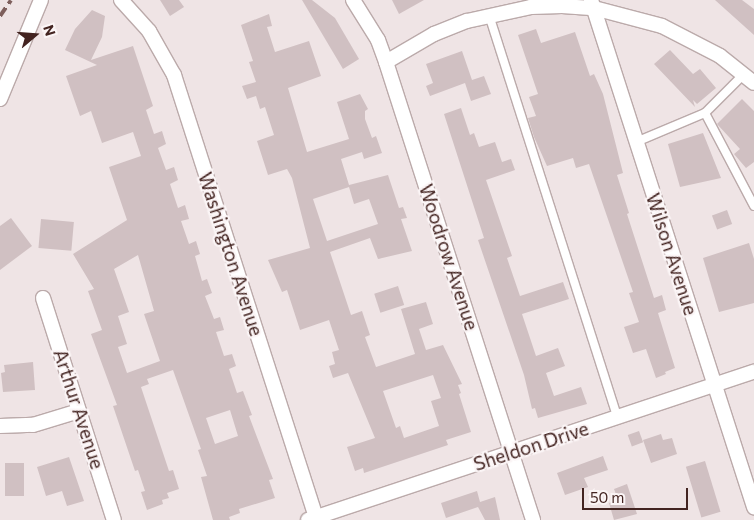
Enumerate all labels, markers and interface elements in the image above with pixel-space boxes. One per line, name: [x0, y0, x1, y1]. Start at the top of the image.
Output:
north arrow: [10, 10, 60, 60]
text: N: [40, 23, 59, 38]
street label: Washington Avenue: [194, 169, 268, 339]
street label: Woodrow Avenue: [415, 181, 483, 333]
street label: Wilson Avenue: [642, 190, 702, 318]
street label: Arthur Avenue: [49, 346, 109, 472]
street label: Sheldon Drive: [471, 417, 591, 475]
scale bar: [584, 478, 690, 510]
text: 50 m: [590, 488, 624, 506]

